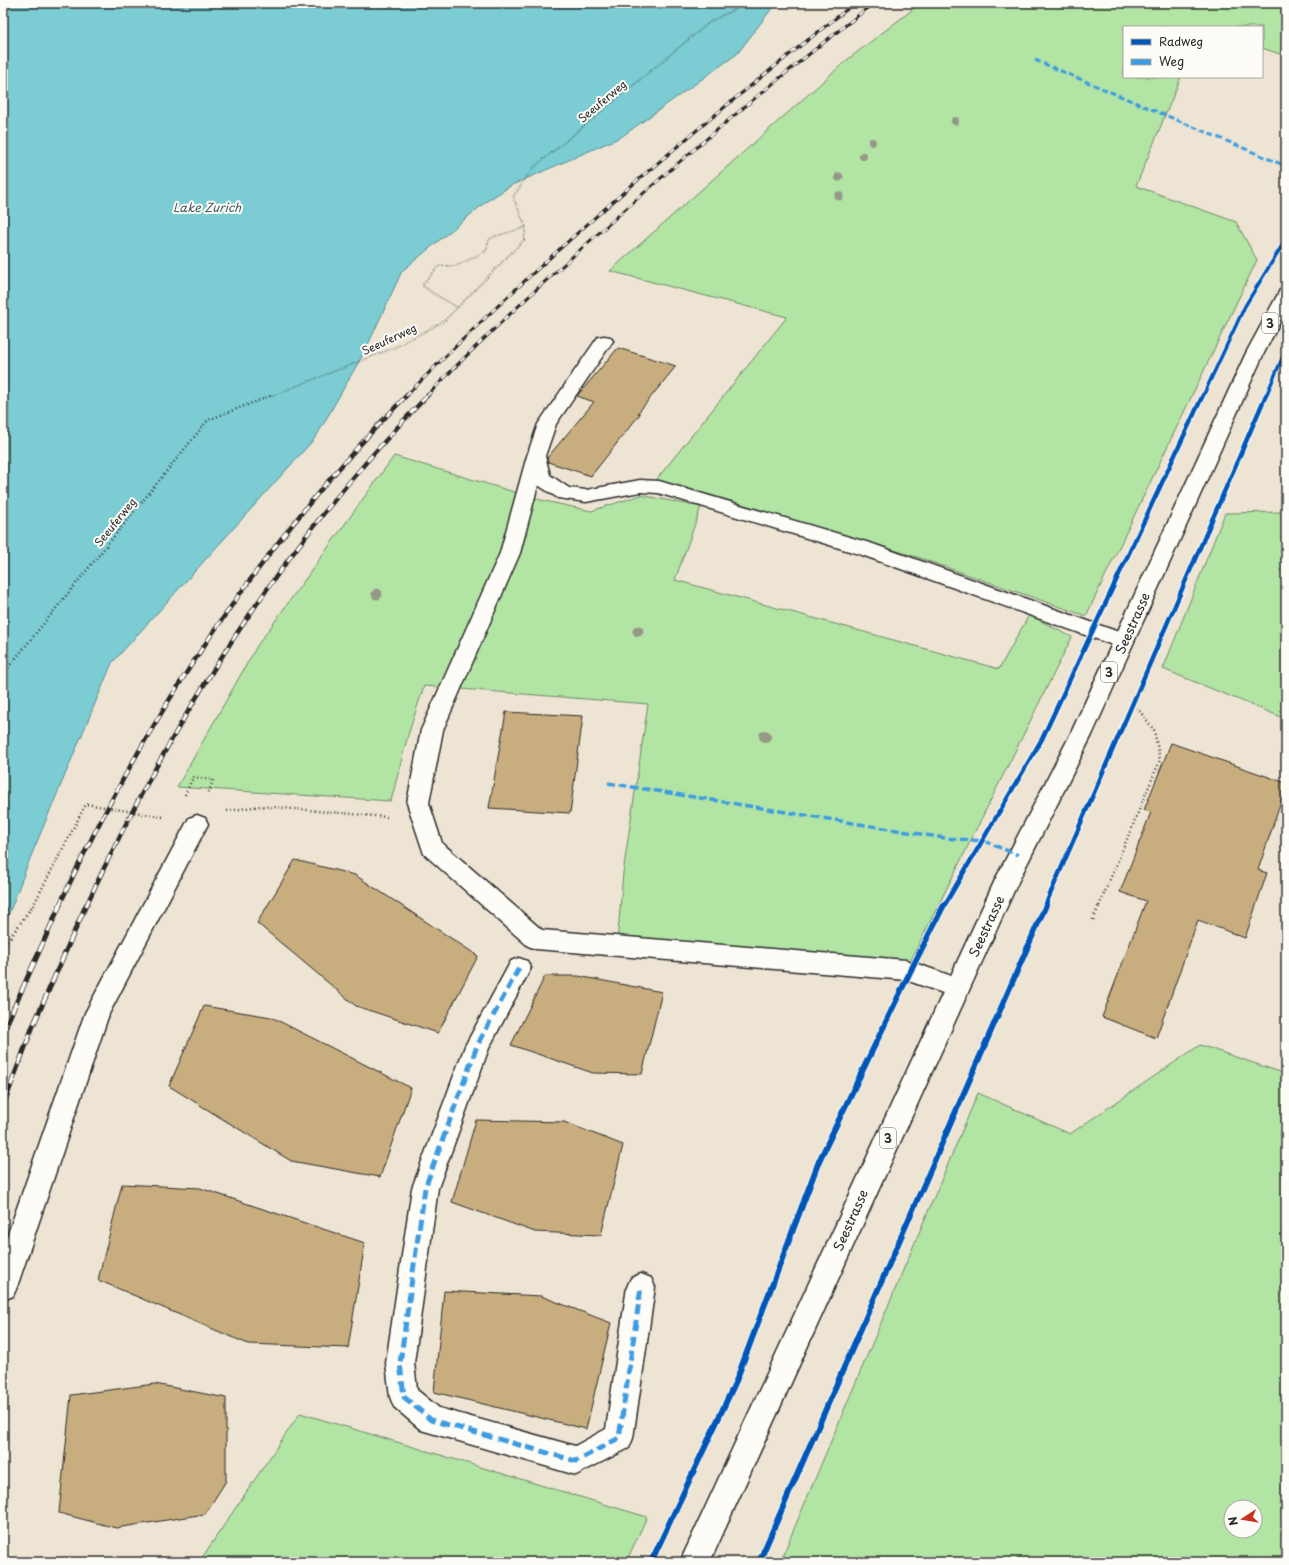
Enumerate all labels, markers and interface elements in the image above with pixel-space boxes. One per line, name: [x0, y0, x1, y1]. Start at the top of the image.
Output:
legend: [1123, 26, 1263, 78]
text: Radweg: [1159, 32, 1203, 50]
text: Weg: [1159, 52, 1184, 70]
street label: Seeuferweg: [574, 75, 630, 127]
water label: Lake Zurich: [173, 198, 242, 216]
road number: 3: [1262, 313, 1278, 333]
street label: Seeuferweg: [359, 319, 419, 359]
street label: Seeuferweg: [90, 494, 140, 550]
street label: Seestrasse: [1110, 589, 1154, 657]
road number: 3: [1101, 662, 1117, 682]
street label: Seestrasse: [963, 892, 1009, 960]
road number: 3: [880, 1128, 896, 1148]
street label: Seestrasse: [828, 1186, 872, 1254]
north arrow: [1223, 1499, 1263, 1539]
text: N: [1223, 1515, 1242, 1527]

